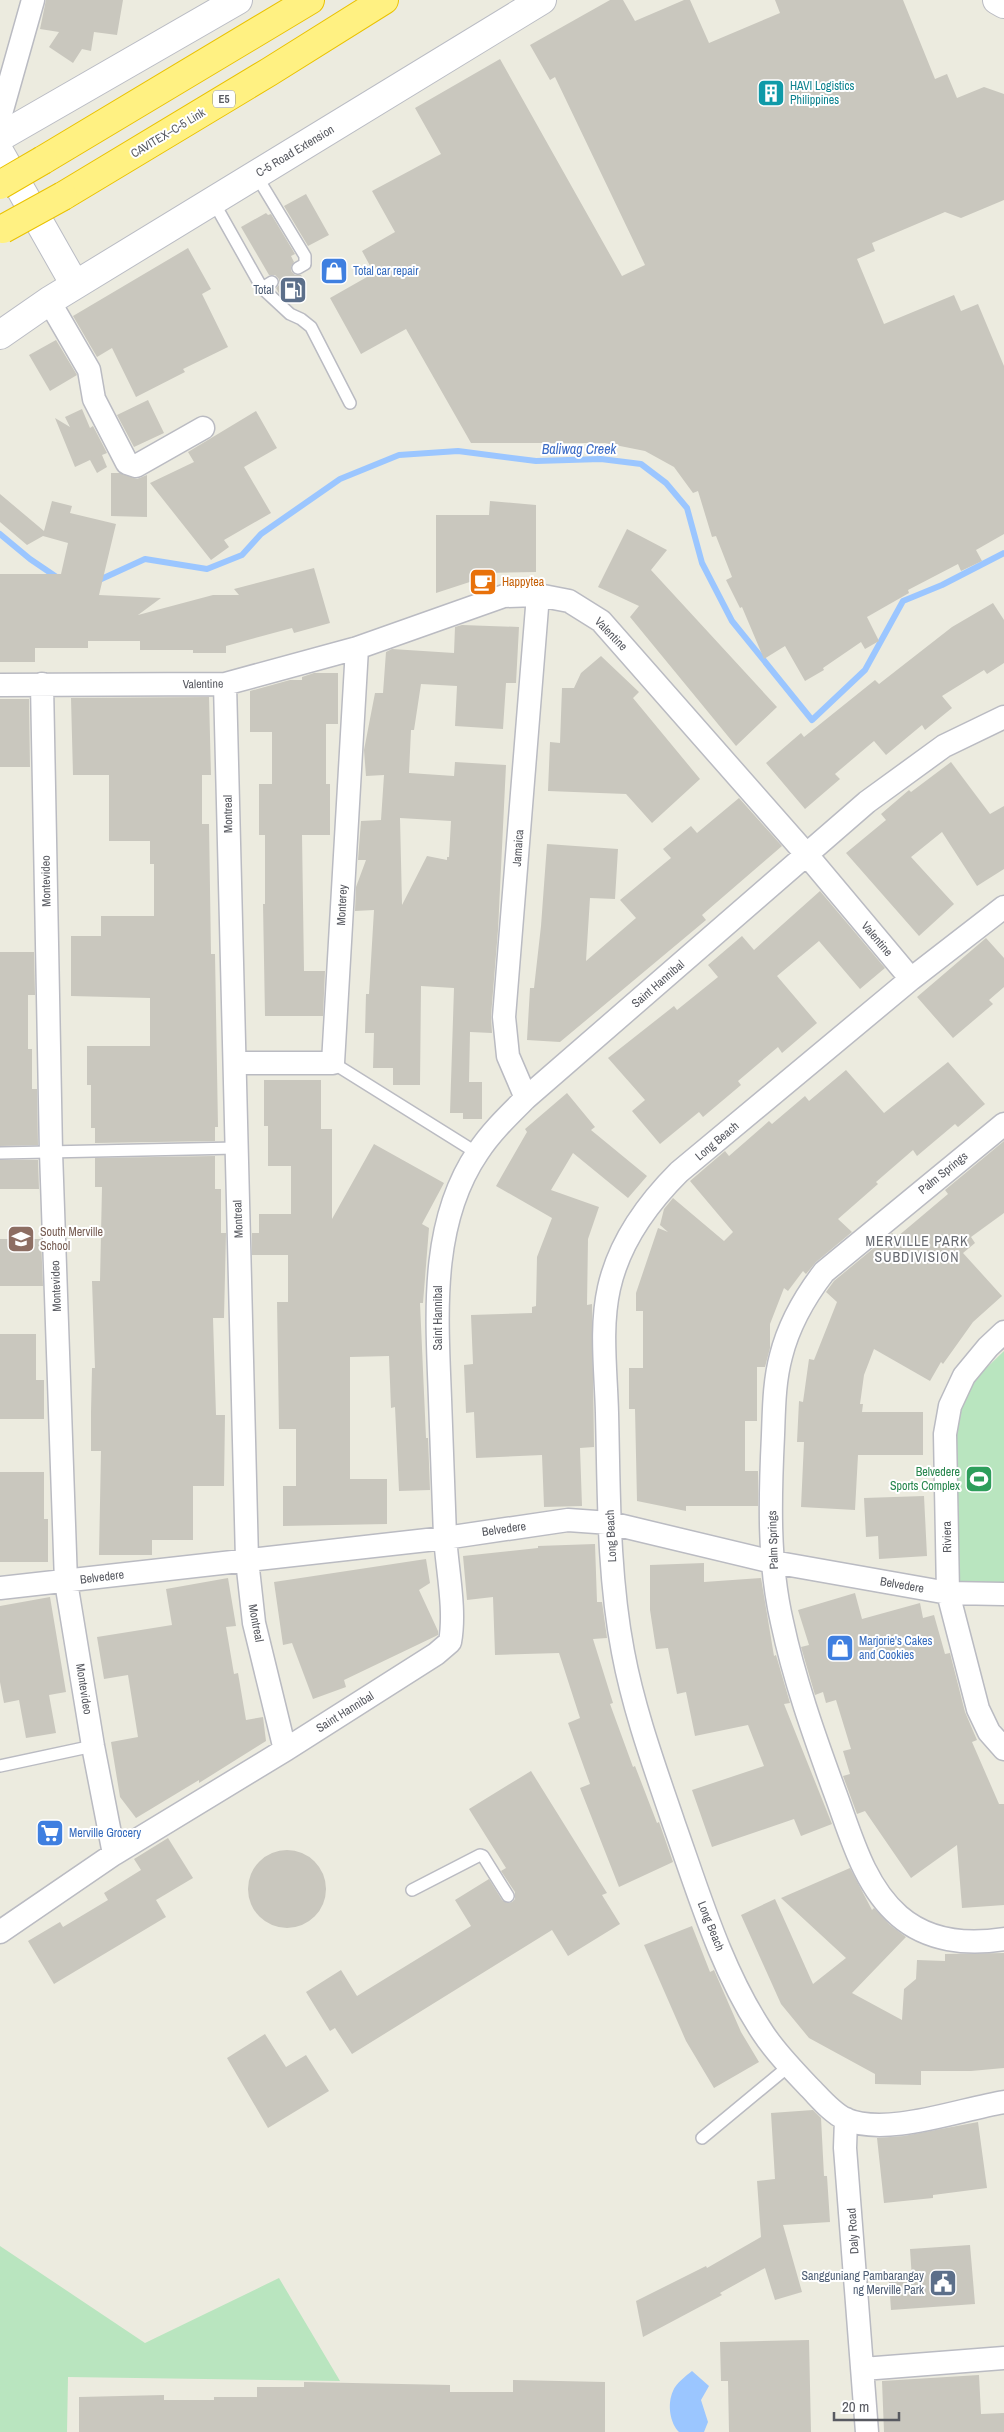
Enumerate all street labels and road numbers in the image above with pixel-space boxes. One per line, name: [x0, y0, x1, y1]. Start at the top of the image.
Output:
road number: E5: [213, 90, 235, 108]
street label: CAVITEX–C-5 Link: [128, 104, 208, 162]
street label: C-5 Road Extension: [253, 121, 337, 181]
street label: Valentine: [591, 614, 631, 654]
street label: Valentine: [182, 676, 224, 692]
street label: Montreal: [220, 795, 236, 833]
street label: Jamaica: [509, 828, 527, 867]
street label: Montevideo: [38, 855, 54, 907]
street label: Monterey: [333, 884, 351, 926]
street label: Valentine: [858, 918, 896, 960]
street label: Saint Hannibal: [628, 957, 688, 1011]
street label: Long Beach: [692, 1118, 742, 1164]
street label: Palm Springs: [915, 1148, 971, 1198]
street label: Montreal: [229, 1200, 247, 1238]
street label: Montevideo: [47, 1260, 65, 1312]
street label: Saint Hannibal: [430, 1285, 446, 1351]
street label: Long Beach: [602, 1509, 620, 1563]
street label: Palm Springs: [764, 1510, 782, 1570]
street label: Belvedere: [481, 1518, 527, 1540]
street label: Riviera: [939, 1520, 955, 1553]
street label: Belvedere: [79, 1566, 125, 1588]
street label: Belvedere: [879, 1573, 925, 1597]
street label: Montreal: [244, 1603, 268, 1643]
street label: Montevideo: [72, 1662, 96, 1716]
street label: Saint Hannibal: [313, 1688, 377, 1736]
street label: Long Beach: [694, 1899, 728, 1953]
street label: Daly Road: [843, 2208, 863, 2254]

